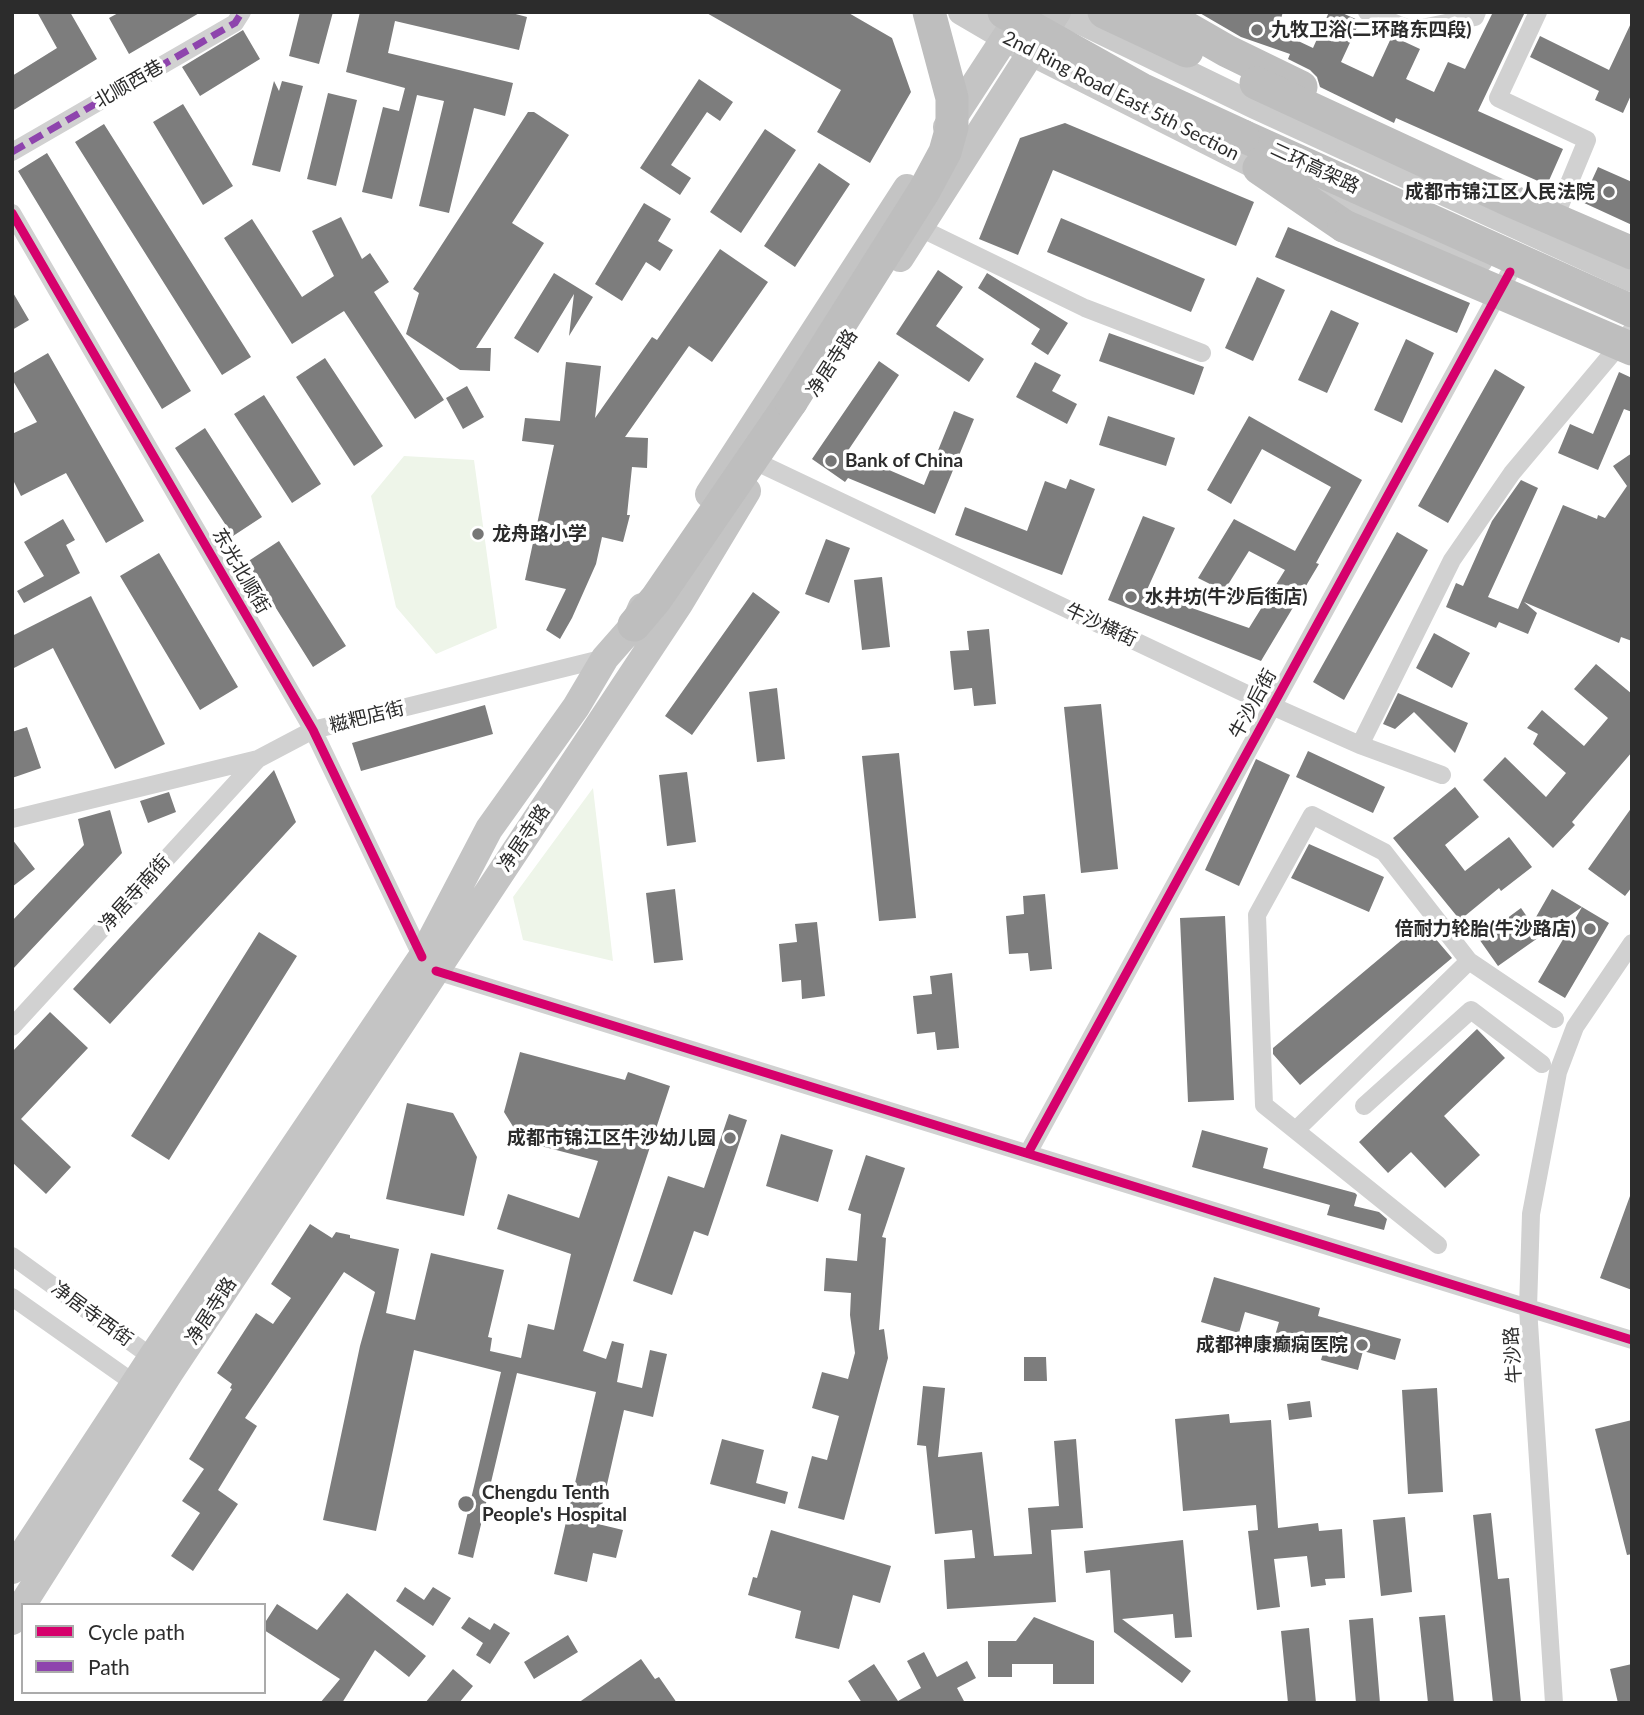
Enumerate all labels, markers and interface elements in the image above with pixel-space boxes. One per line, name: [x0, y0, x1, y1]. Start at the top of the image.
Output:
place label: 九牧卫浴(二环路东四段): [1271, 19, 1471, 41]
marker: 九牧卫浴(二环路东四段): [1249, 22, 1265, 38]
street label: 2nd Ring Road East 5th Section: [999, 26, 1243, 166]
street label: 北顺西巷: [90, 55, 168, 113]
street label: 二环高架路: [1267, 138, 1363, 198]
place label: 成都市锦江区人民法院: [1405, 181, 1595, 203]
marker: 成都市锦江区人民法院: [1601, 184, 1617, 200]
street label: 净居寺路: [802, 325, 862, 401]
place label: Bank of China: [845, 450, 963, 472]
marker: Bank of China: [823, 453, 839, 469]
place label: 龙舟路小学: [492, 523, 587, 545]
street label: 东光北顺街: [207, 524, 275, 618]
marker: 龙舟路小学: [470, 526, 486, 542]
place label: 水井坊(牛沙后街店): [1145, 586, 1307, 608]
marker: 水井坊(牛沙后街店): [1123, 589, 1139, 605]
street label: 牛沙横街: [1062, 599, 1140, 651]
street label: 牛沙后街: [1225, 665, 1281, 743]
street label: 糍粑店街: [327, 697, 407, 737]
street label: 净居寺路: [493, 800, 555, 876]
street label: 净居寺南街: [95, 850, 175, 936]
place label: 倍耐力轮胎(牛沙路店): [1395, 918, 1576, 940]
marker: 倍耐力轮胎(牛沙路店): [1582, 921, 1598, 937]
place label: 成都市锦江区牛沙幼儿园: [507, 1127, 716, 1149]
marker: 成都市锦江区牛沙幼儿园: [722, 1130, 738, 1146]
street label: 净居寺路: [181, 1273, 241, 1349]
street label: 净居寺西街: [47, 1277, 137, 1351]
street label: 牛沙路: [1500, 1326, 1526, 1384]
place label: 成都神康癫痫医院: [1196, 1334, 1348, 1356]
marker: 成都神康癫痫医院: [1354, 1337, 1370, 1353]
place label: Chengdu Tenth People's Hospital: [482, 1482, 627, 1526]
marker: Chengdu Tenth People's Hospital: [456, 1494, 476, 1514]
legend: [21, 1603, 266, 1694]
text: Cycle path: [88, 1619, 185, 1644]
text: Path: [88, 1654, 130, 1679]

